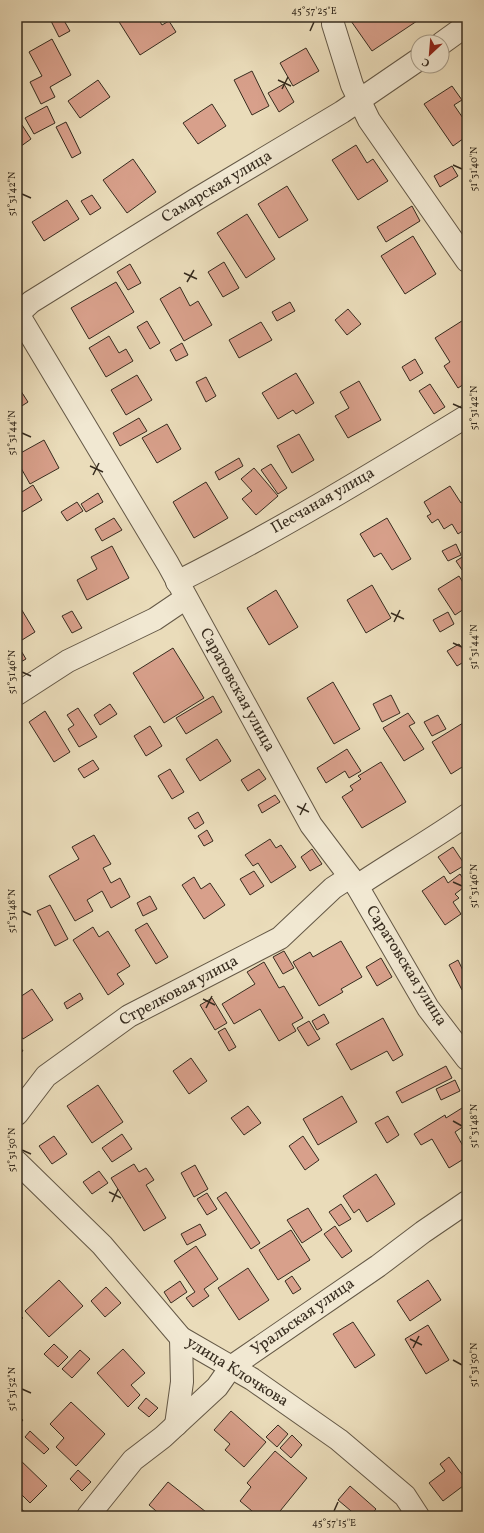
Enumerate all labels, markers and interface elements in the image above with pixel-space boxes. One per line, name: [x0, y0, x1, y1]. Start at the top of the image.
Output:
text: 45°57'25"E: [291, 4, 337, 18]
north arrow: [410, 34, 450, 74]
text: С: [420, 53, 433, 70]
street label: Самарская улица: [158, 145, 276, 229]
text: 51°31'40"N: [467, 146, 481, 192]
text: 51°31'42"N: [5, 171, 19, 216]
text: 51°31'42"N: [467, 385, 481, 430]
text: 51°31'44"N: [5, 410, 19, 456]
street label: Песчаная улица: [267, 462, 379, 540]
street label: Саратовская улица: [194, 624, 280, 756]
text: 51°31'44"N: [467, 624, 481, 670]
text: 51°31'46"N: [5, 649, 19, 694]
text: 51°31'46"N: [467, 863, 481, 908]
text: 51°31'48"N: [5, 888, 19, 933]
street label: Саратовская улица: [360, 902, 452, 1030]
street label: Стрелковая улица: [116, 950, 242, 1032]
text: 51°31'48"N: [467, 1103, 481, 1148]
text: 51°31'50"N: [5, 1127, 19, 1172]
street label: Уральская улица: [247, 1273, 359, 1361]
street label: улица Клочкова: [181, 1332, 293, 1412]
text: 51°31'50"N: [467, 1342, 481, 1387]
text: 51°31'52"N: [5, 1366, 19, 1411]
text: 45°57'15"E: [312, 1516, 356, 1530]

